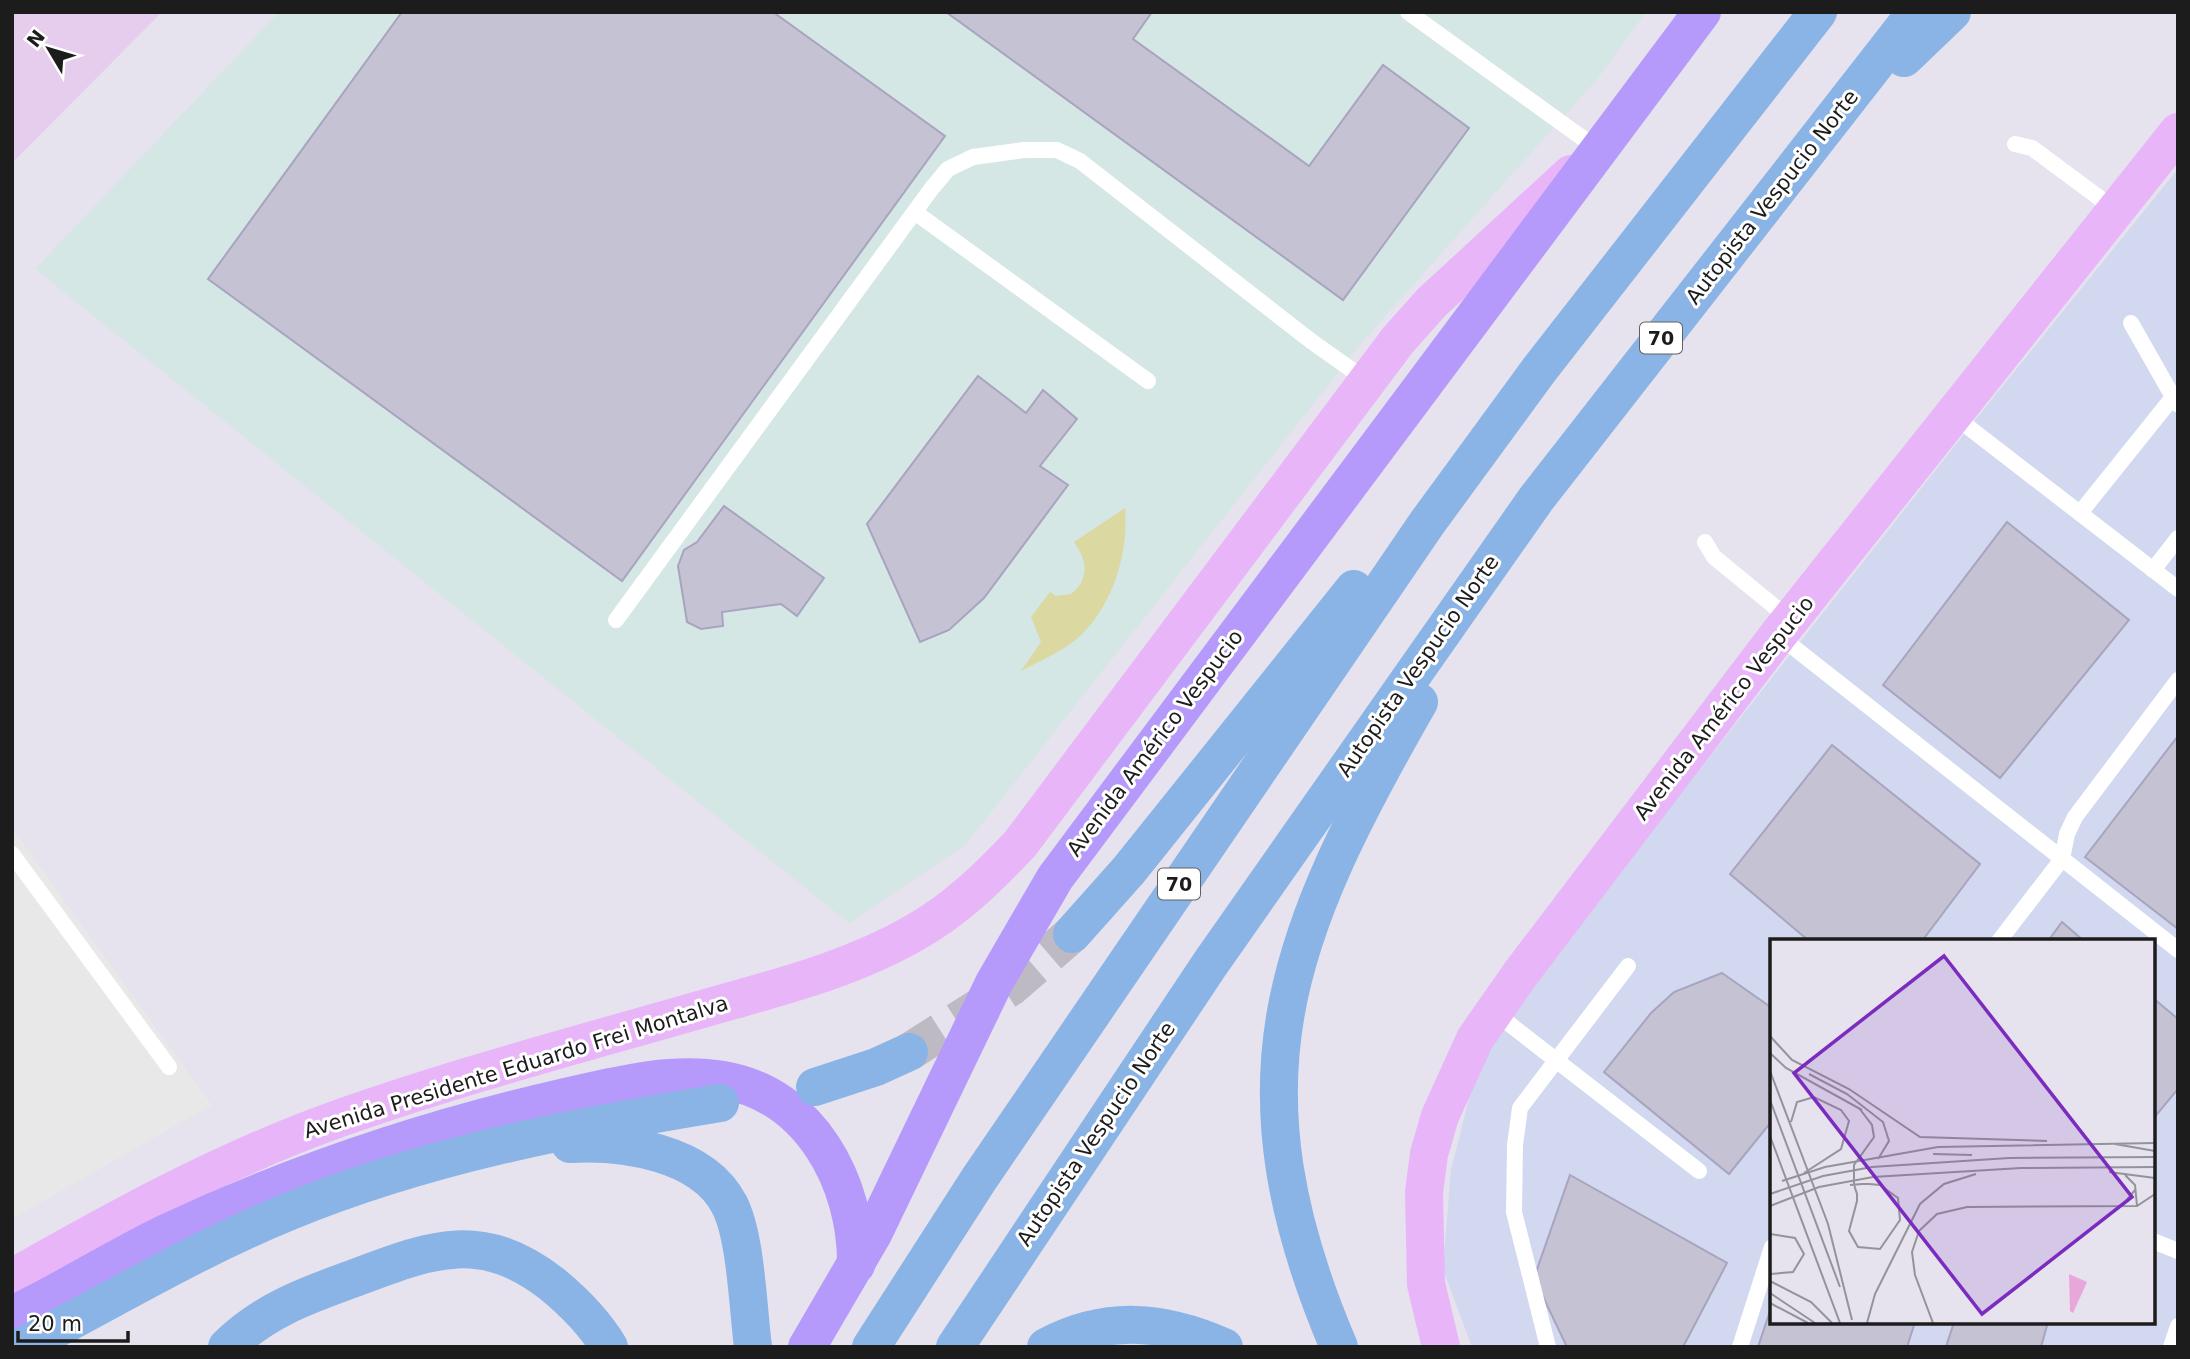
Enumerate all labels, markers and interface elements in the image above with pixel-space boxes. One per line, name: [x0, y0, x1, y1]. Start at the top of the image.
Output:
north arrow: [14, 14, 84, 84]
text: N: [22, 25, 49, 52]
street label: Autopista Vespucio Norte: [1681, 85, 1863, 309]
road number: 70: [1640, 322, 1682, 354]
street label: Autopista Vespucio Norte: [1332, 551, 1504, 781]
street label: Avenida Américo Vespucio: [1629, 591, 1819, 825]
street label: Avenida Américo Vespucio: [1062, 625, 1248, 861]
road number: 70: [1158, 869, 1200, 900]
inset map: [1770, 939, 2155, 1324]
street label: Avenida Presidente Eduardo Frei Montalva: [301, 991, 731, 1143]
street label: Autopista Vespucio Norte: [1012, 1017, 1180, 1251]
scale bar: [18, 1300, 128, 1344]
text: 20 m: [28, 1312, 82, 1336]

